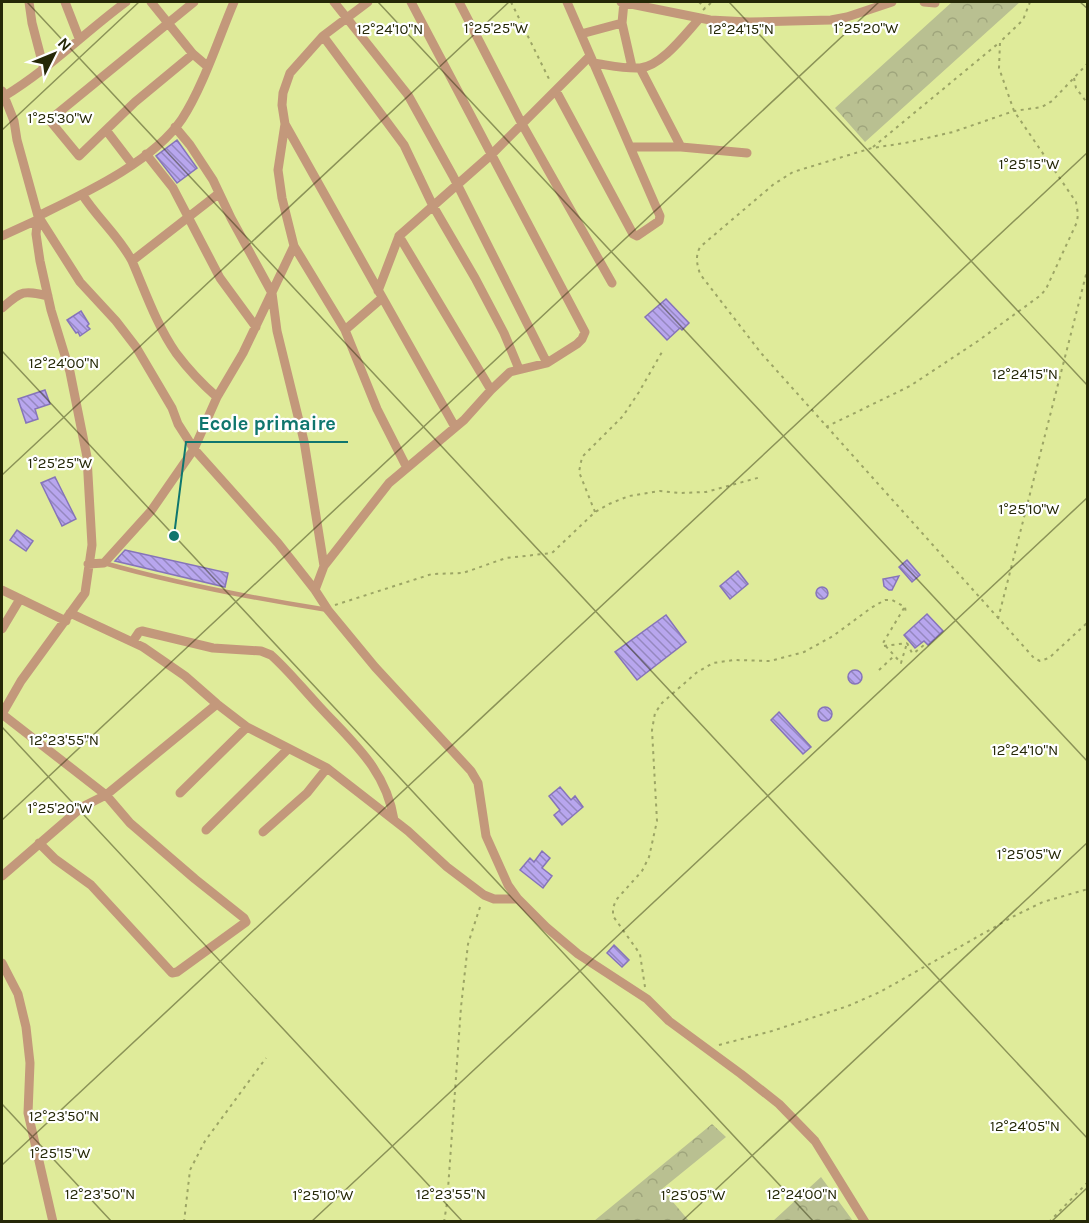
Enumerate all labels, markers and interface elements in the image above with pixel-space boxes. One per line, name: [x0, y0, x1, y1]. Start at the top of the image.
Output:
text: 1°25'25"W: [464, 19, 529, 37]
text: 1°25'20"W: [834, 19, 899, 37]
text: 12°24'10"N: [357, 20, 423, 38]
text: 12°24'15"N: [708, 20, 774, 38]
north arrow: [24, 24, 84, 84]
text: N: [54, 33, 75, 55]
text: 1°25'30"W: [28, 109, 93, 127]
text: 1°25'15"W: [999, 155, 1060, 173]
text: 12°24'00"N: [29, 354, 99, 372]
text: 12°24'15"N: [992, 365, 1058, 383]
callout: Ecole primaire: [186, 404, 348, 442]
text: Ecole primaire: [198, 412, 336, 435]
text: 1°25'25"W: [28, 454, 93, 472]
text: 1°25'10"W: [998, 500, 1060, 518]
text: 12°23'55"N: [29, 731, 99, 749]
text: 12°24'10"N: [992, 741, 1058, 759]
text: 1°25'20"W: [28, 799, 93, 817]
text: 1°25'05"W: [997, 845, 1062, 863]
text: 12°23'50"N: [29, 1107, 99, 1125]
text: 12°24'05"N: [990, 1117, 1060, 1135]
text: 1°25'15"W: [30, 1144, 91, 1162]
text: 12°23'50"N: [65, 1185, 135, 1203]
text: 12°23'55"N: [416, 1185, 486, 1203]
text: 12°24'00"N: [767, 1185, 837, 1203]
text: 1°25'10"W: [292, 1186, 354, 1204]
text: 1°25'05"W: [661, 1186, 726, 1204]

